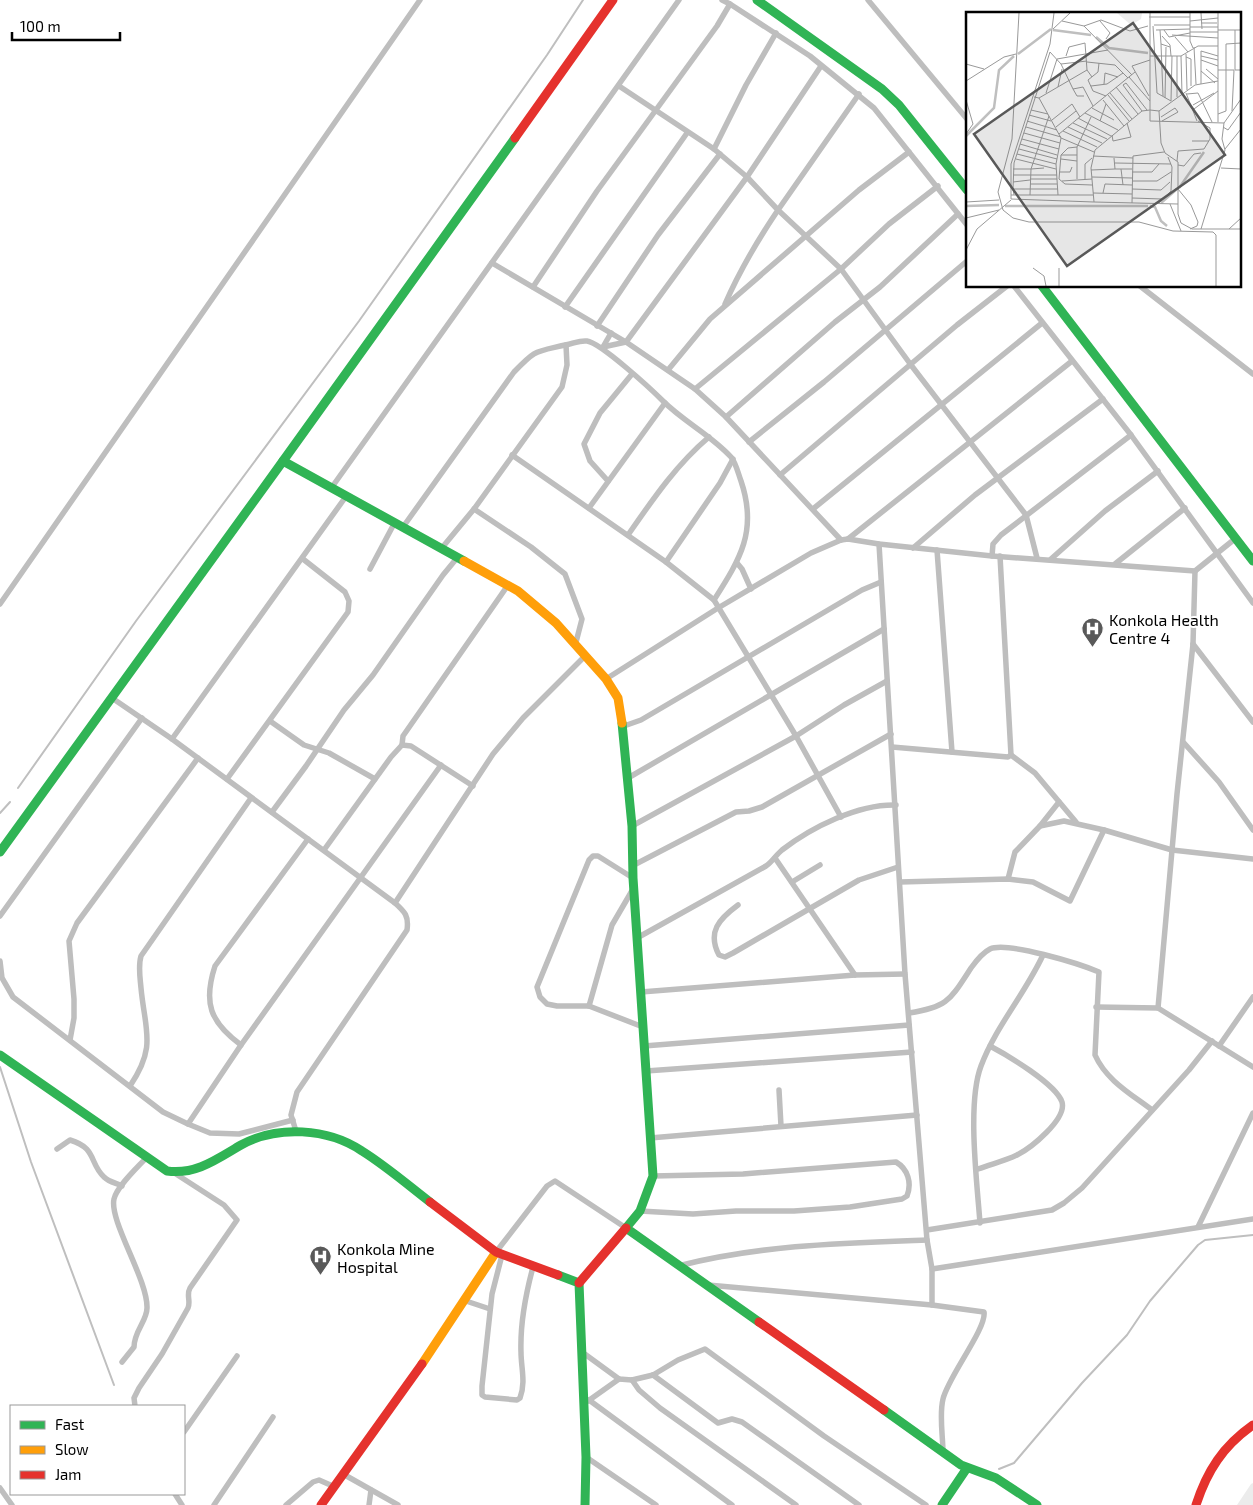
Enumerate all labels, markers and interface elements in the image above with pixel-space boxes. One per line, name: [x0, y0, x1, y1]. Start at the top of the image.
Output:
scale bar: [12, 10, 120, 42]
inset map: [966, 12, 1240, 288]
text: 100 m: [20, 17, 61, 35]
place label: Konkola Health Centre 4: [1109, 610, 1219, 647]
hospital icon: Konkola Health Centre 4: [1081, 616, 1105, 647]
place label: Konkola Mine Hospital: [337, 1239, 435, 1276]
hospital icon: Konkola Mine Hospital: [309, 1245, 333, 1276]
legend: [10, 1405, 185, 1495]
text: Fast: [55, 1415, 85, 1433]
text: Slow: [55, 1440, 89, 1458]
text: Jam: [55, 1465, 81, 1483]

